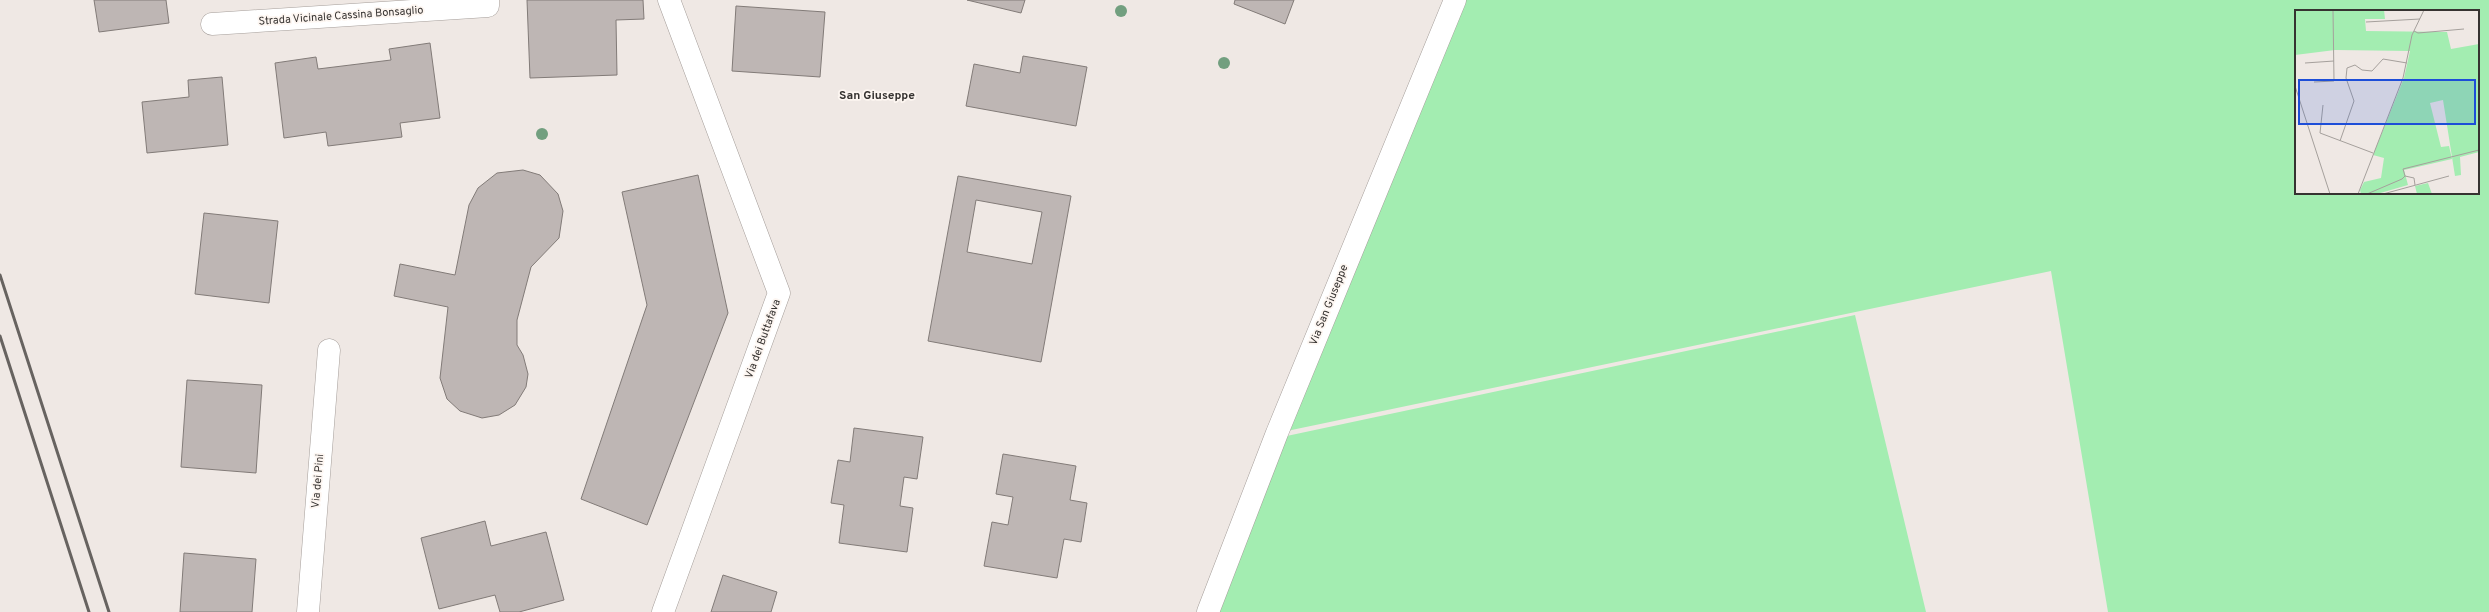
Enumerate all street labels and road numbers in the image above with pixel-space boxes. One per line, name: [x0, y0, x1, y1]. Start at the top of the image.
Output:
street label: Strada Vicinale Cassina Bonsaglio: [258, 3, 424, 29]
street label: Via San Giuseppe: [1306, 263, 1352, 347]
street label: Via dei Buttafava: [742, 297, 784, 381]
street label: Via dei Pini: [309, 453, 327, 509]

